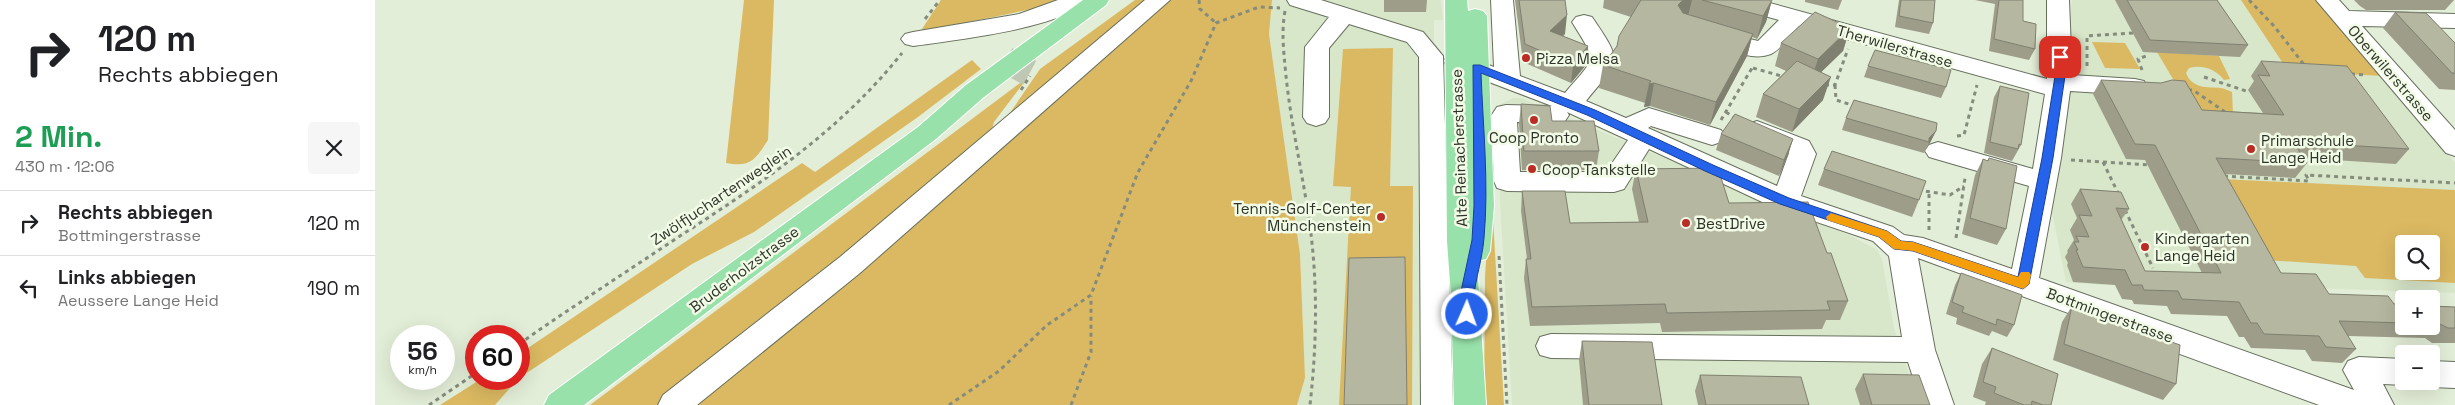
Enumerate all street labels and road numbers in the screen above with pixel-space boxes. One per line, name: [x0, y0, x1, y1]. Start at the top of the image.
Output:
street label: Therwilerstrasse: [1835, 20, 1955, 72]
street label: Oberwilerstrasse: [2344, 21, 2438, 125]
street label: Alte Reinacherstrasse: [1447, 69, 1471, 227]
street label: Zwölfjuchartenweglein: [647, 141, 795, 249]
street label: Bruderholzstrasse: [685, 222, 803, 316]
street label: Bottmingerstrasse: [2044, 283, 2176, 347]

